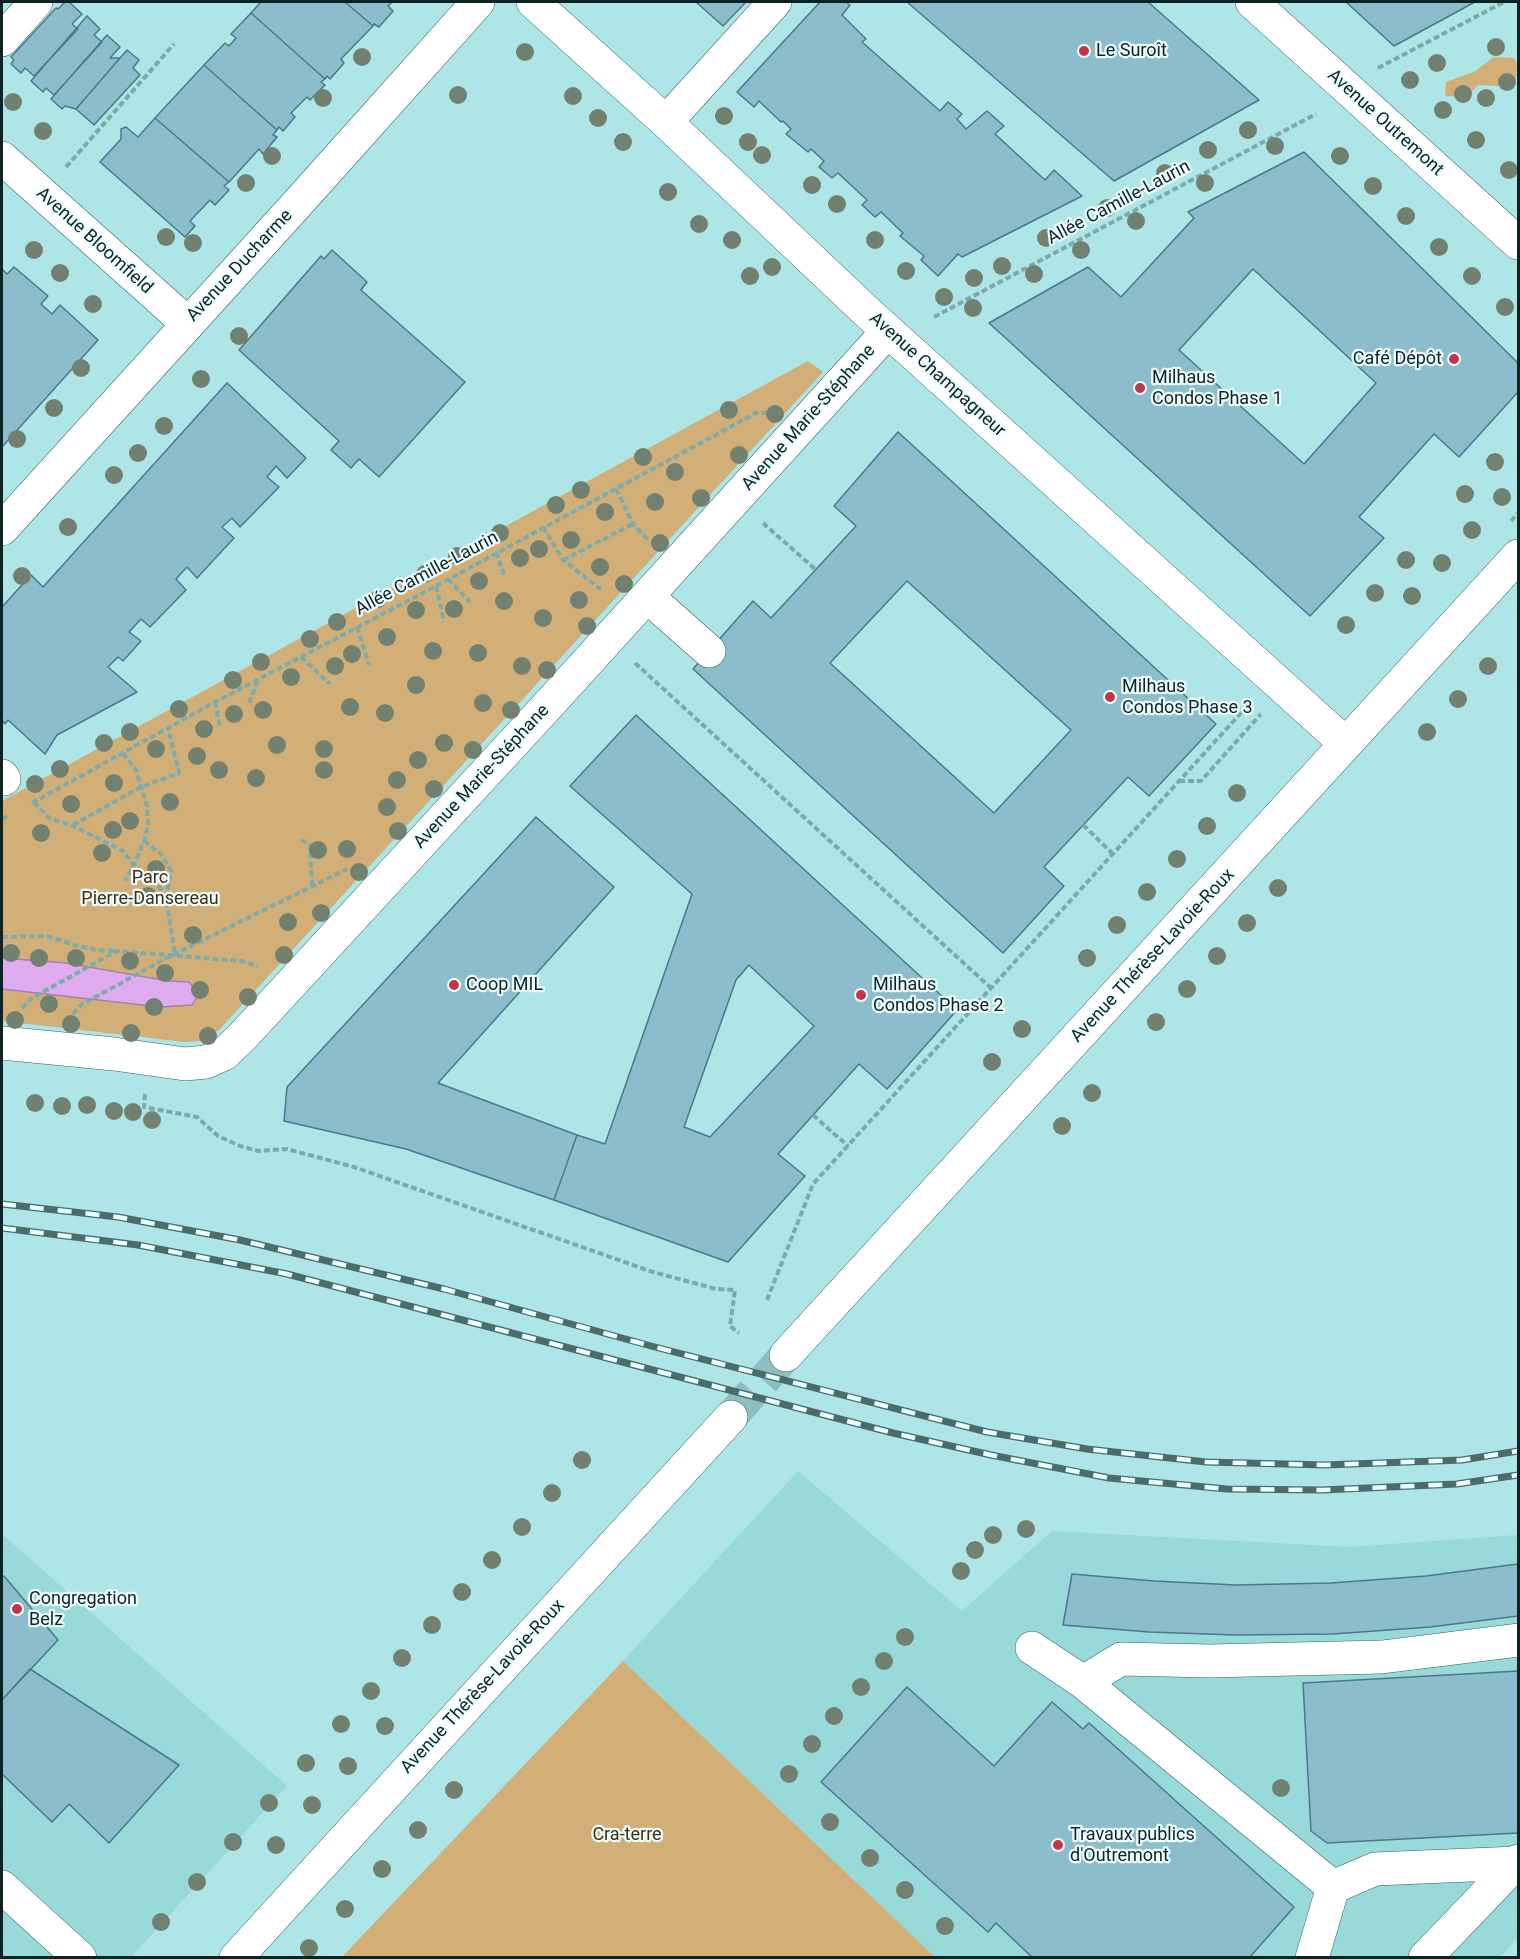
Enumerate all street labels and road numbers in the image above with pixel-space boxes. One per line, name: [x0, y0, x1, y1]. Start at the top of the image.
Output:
street label: Avenue Outremont: [1322, 65, 1448, 181]
street label: Allée Camille-Laurin: [1044, 156, 1194, 250]
street label: Avenue Bloomfield: [31, 183, 157, 299]
street label: Avenue Ducharme: [182, 205, 298, 327]
street label: Avenue Champagneur: [864, 308, 1010, 442]
street label: Avenue Marie-Stéphane: [738, 340, 880, 496]
street label: Allée Camille-Laurin: [352, 527, 502, 621]
street label: Avenue Marie-Stéphane: [410, 700, 554, 854]
street label: Avenue Thérèse-Lavoie-Roux: [1067, 864, 1239, 1048]
street label: Avenue Thérèse-Lavoie-Roux: [397, 1595, 569, 1779]

